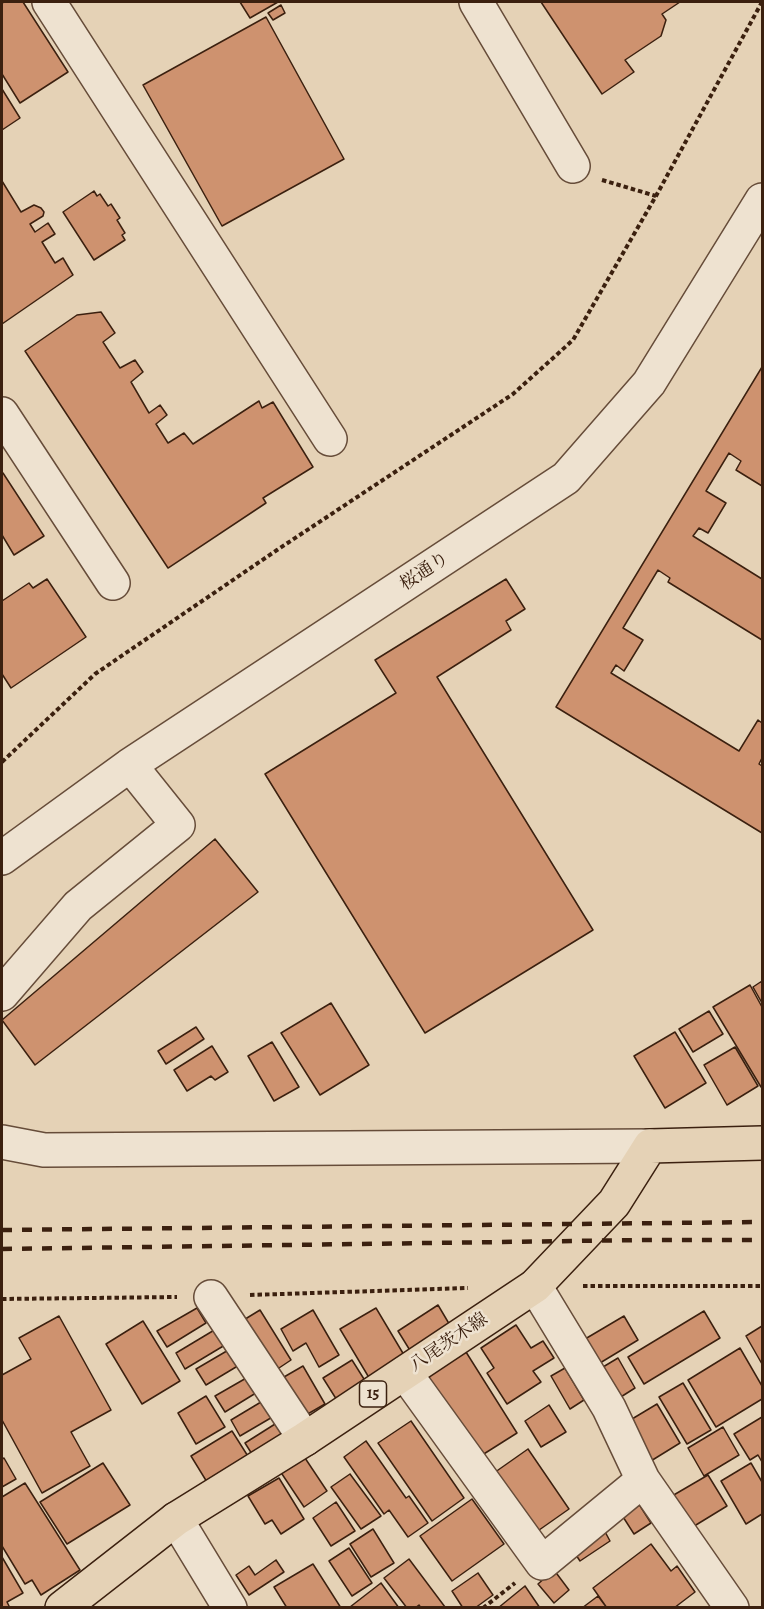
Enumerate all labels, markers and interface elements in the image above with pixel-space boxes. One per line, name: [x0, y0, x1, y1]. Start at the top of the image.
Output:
street label: 桜通り: [396, 548, 454, 596]
street label: 八尾茨木線: [406, 1309, 492, 1377]
road number: 15: [360, 1381, 386, 1407]

